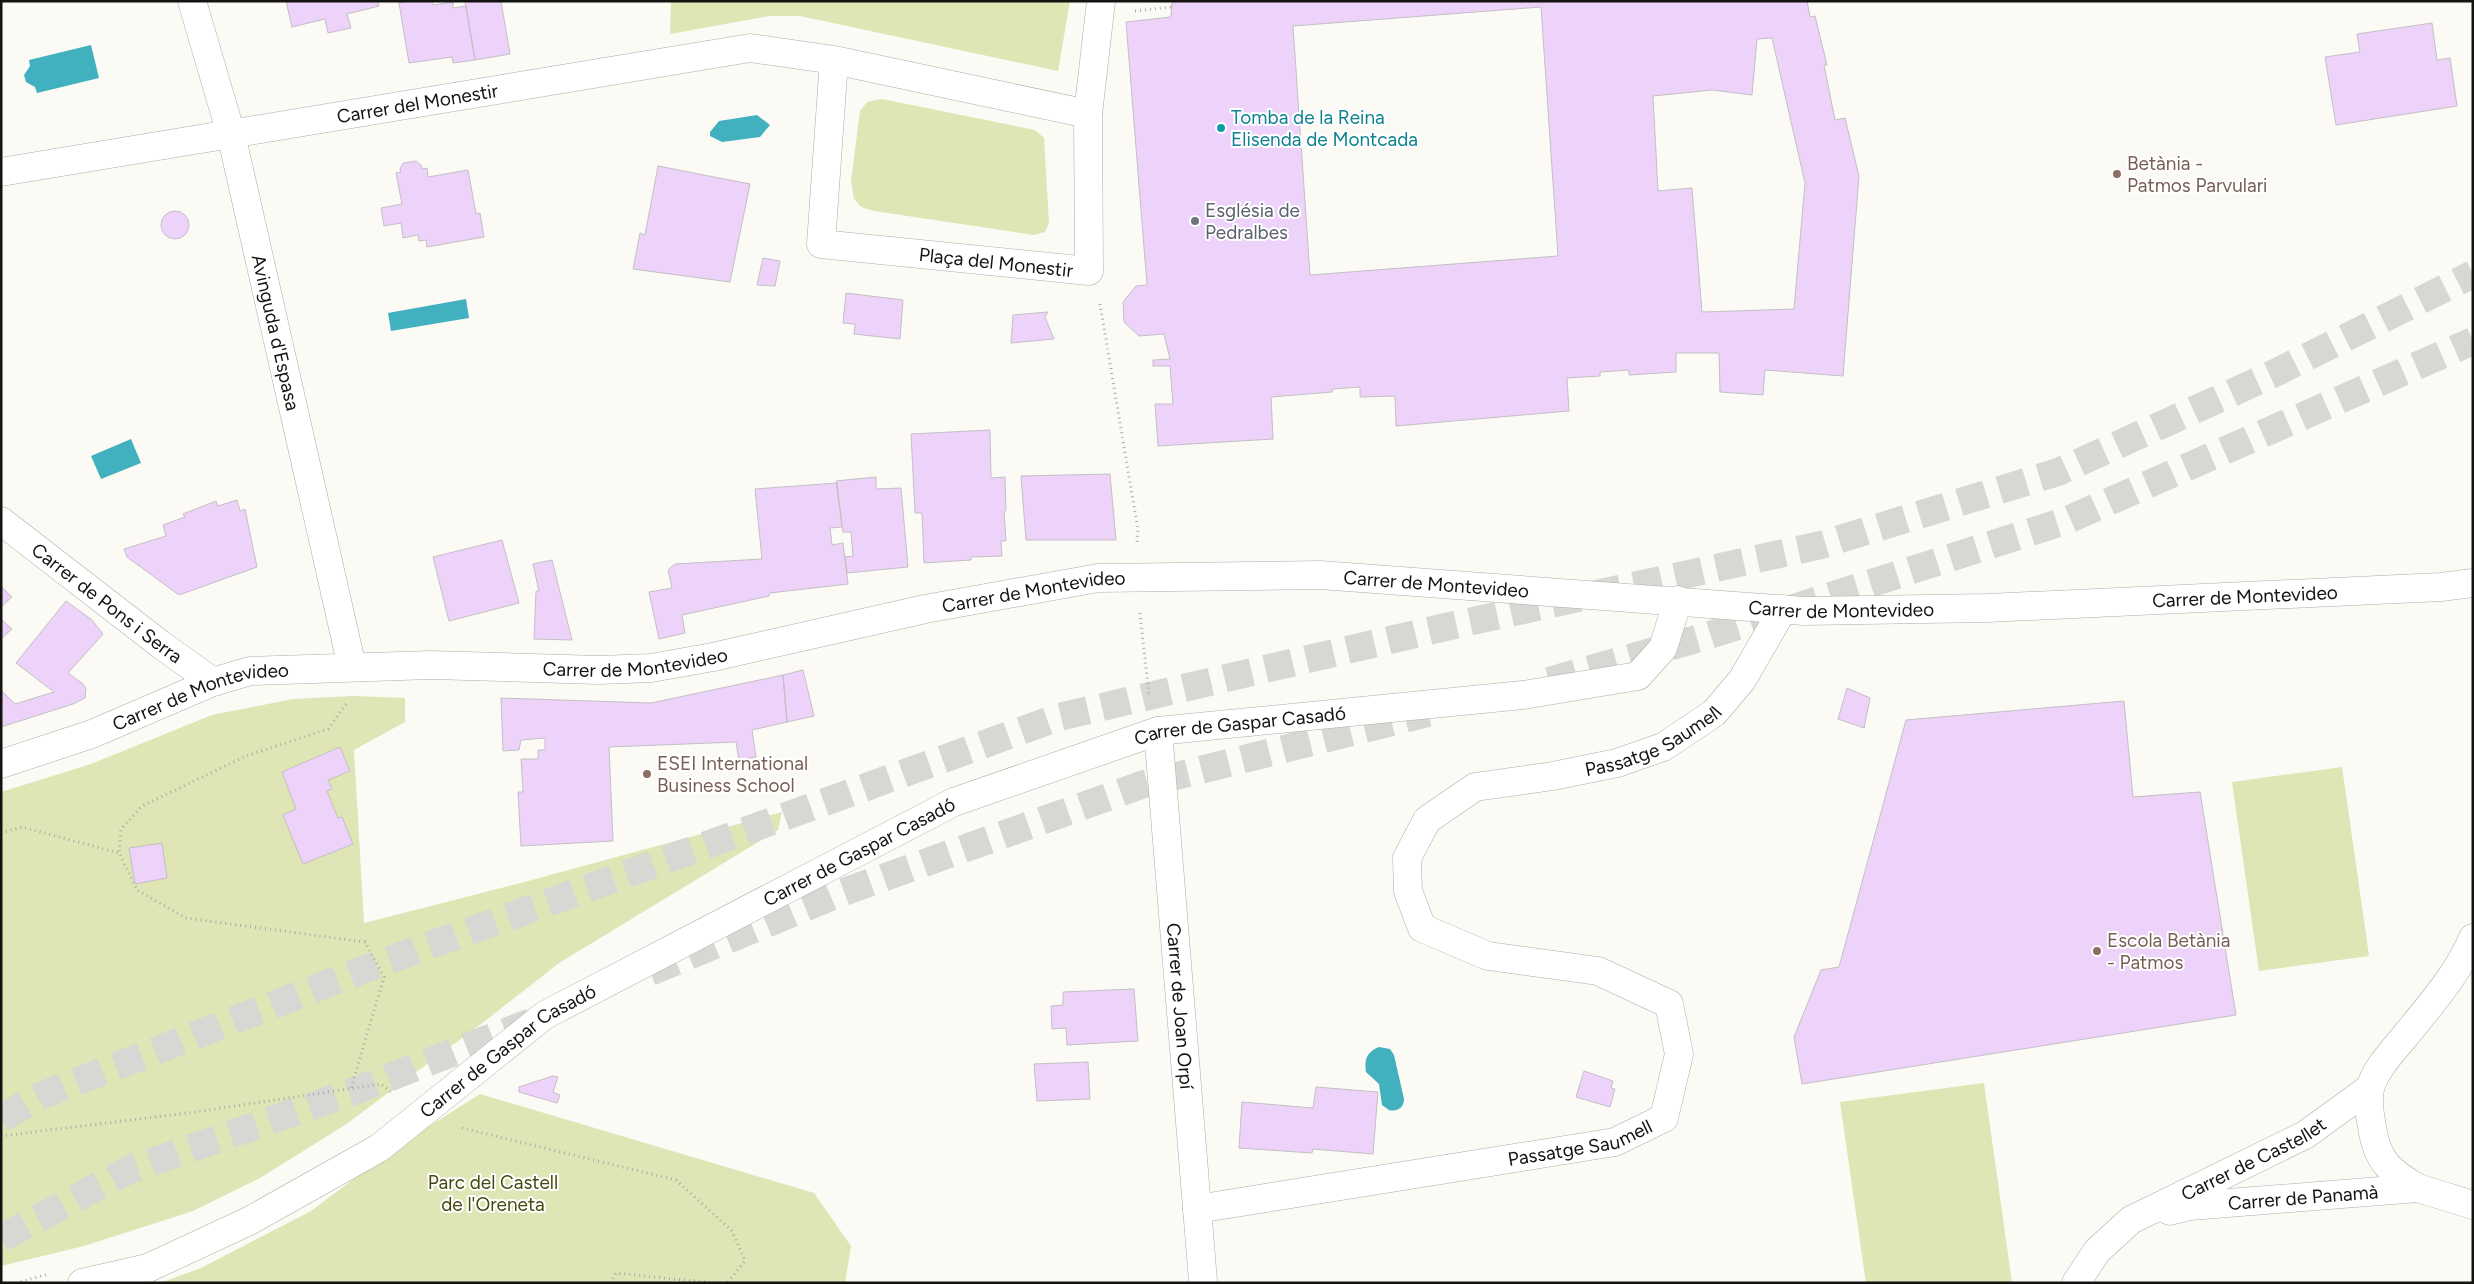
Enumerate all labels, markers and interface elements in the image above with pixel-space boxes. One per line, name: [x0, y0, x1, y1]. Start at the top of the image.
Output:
street label: Carrer del Monestir: [335, 79, 500, 128]
place label: Tomba de la Reina Elisenda de Montcada: [1231, 106, 1418, 151]
marker: Tomba de la Reina Elisenda de Montcada: [1215, 122, 1227, 134]
place label: Betània - Patmos Parvulari: [2127, 152, 2268, 197]
marker: Betània - Patmos Parvulari: [2111, 168, 2123, 180]
place label: Església de Pedralbes: [1205, 199, 1300, 244]
marker: Església de Pedralbes: [1189, 215, 1201, 227]
street label: Plaça del Monestir: [918, 243, 1075, 282]
street label: Avinguda d'Espasa: [247, 252, 304, 413]
street label: Carrer de Pons i Serra: [27, 538, 187, 668]
street label: Carrer de Montevideo: [1343, 566, 1530, 603]
street label: Carrer de Montevideo: [940, 567, 1126, 618]
street label: Carrer de Montevideo: [2152, 581, 2338, 612]
street label: Carrer de Montevideo: [1748, 596, 1934, 623]
street label: Carrer de Montevideo: [542, 643, 730, 682]
street label: Carrer de Montevideo: [109, 659, 289, 736]
street label: Carrer de Gaspar Casadó: [1131, 702, 1347, 750]
street label: Passatge Saumell: [1583, 702, 1727, 781]
place label: ESEI International Business School: [657, 752, 808, 797]
marker: ESEI International Business School: [641, 768, 653, 780]
street label: Carrer de Gaspar Casadó: [759, 792, 959, 911]
street label: Carrer de Joan Orpí: [1162, 922, 1198, 1092]
place label: Escola Betània - Patmos: [2107, 929, 2230, 974]
marker: Escola Betània - Patmos: [2091, 945, 2103, 957]
street label: Carrer de Gaspar Casadó: [415, 979, 600, 1123]
street label: Carrer de Castellet: [2177, 1113, 2331, 1206]
street label: Passatge Saumell: [1506, 1115, 1656, 1171]
park label: Parc del Castell de l'Oreneta: [428, 1171, 558, 1216]
street label: Carrer de Panamà: [2227, 1180, 2379, 1215]

